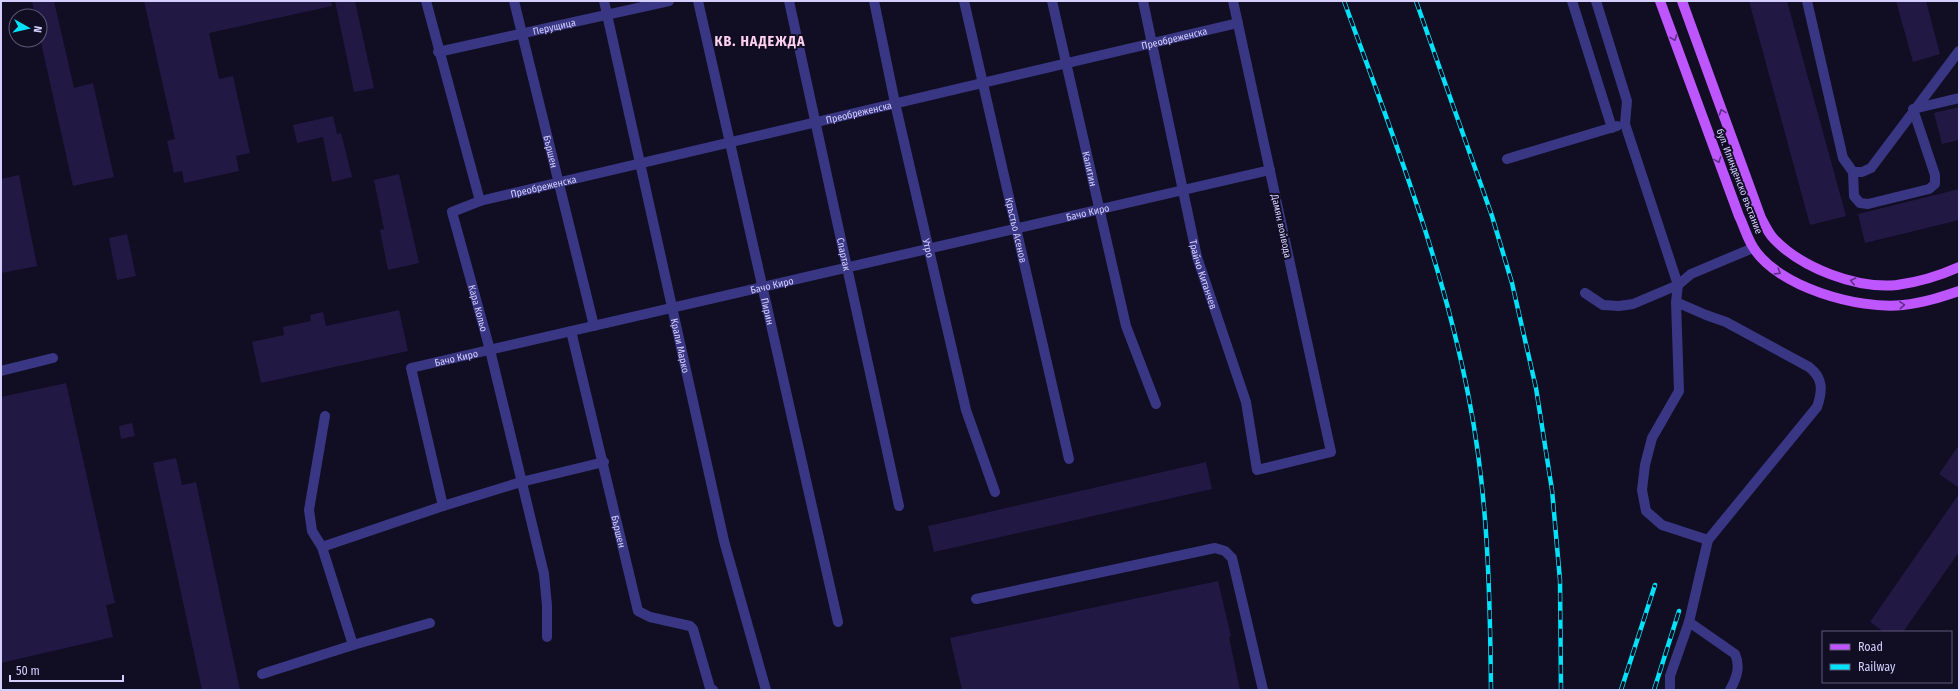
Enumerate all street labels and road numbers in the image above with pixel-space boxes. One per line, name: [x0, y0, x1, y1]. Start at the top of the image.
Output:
street label: Перущица: [532, 17, 577, 38]
street label: Преобреженска: [1140, 25, 1209, 53]
street label: Преобреженска: [825, 99, 893, 127]
street label: бул. Илинденско въстание: [1713, 127, 1765, 236]
street label: Бършен: [540, 134, 560, 169]
street label: Калитин: [1079, 150, 1099, 188]
street label: Преобреженска: [509, 174, 578, 201]
street label: Дамян войвода: [1268, 192, 1294, 259]
street label: Кръстьо Асенов: [1002, 197, 1029, 264]
street label: Бачо Киро: [1065, 202, 1111, 224]
street label: Спартак: [834, 237, 853, 272]
street label: Утро: [919, 237, 936, 259]
street label: Трайчо Китанчев: [1186, 239, 1219, 311]
street label: Бачо Киро: [749, 275, 795, 297]
street label: Кара Кольо: [465, 284, 490, 333]
street label: Пирин: [758, 297, 776, 326]
street label: Крали Марко: [668, 317, 691, 374]
street label: Бачо Киро: [434, 348, 479, 369]
street label: Бършен: [608, 514, 628, 549]

